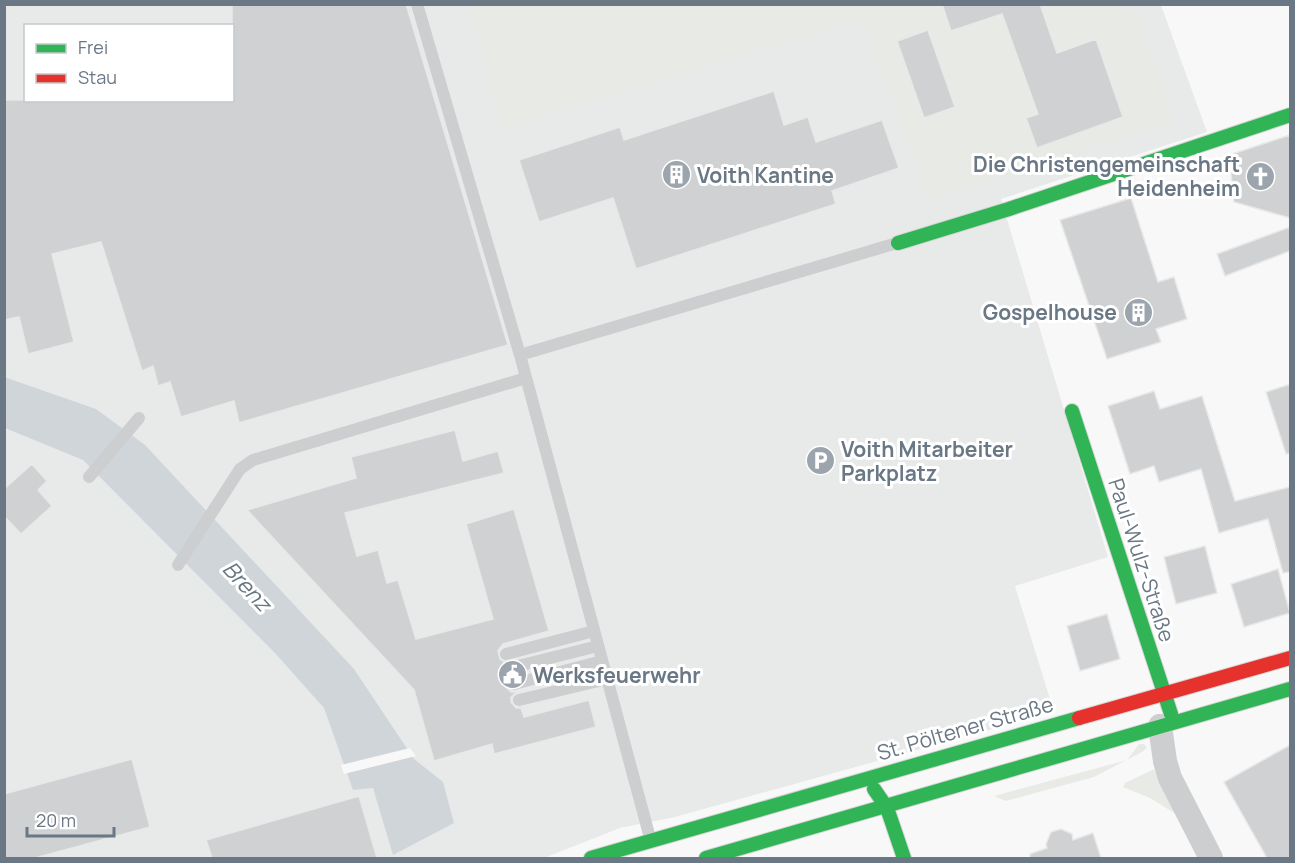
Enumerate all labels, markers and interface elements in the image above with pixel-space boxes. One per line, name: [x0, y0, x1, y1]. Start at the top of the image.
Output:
legend: [24, 24, 234, 102]
text: Frei: [78, 35, 108, 59]
text: Stau: [78, 65, 117, 89]
place label: Die Christengemeinschaft Heidenheim: [973, 150, 1240, 202]
building icon: Voith Kantine: [660, 159, 692, 191]
church icon: Die Christengemeinschaft Heidenheim: [1245, 160, 1277, 192]
place label: Voith Kantine: [697, 161, 834, 189]
building icon: Gospelhouse: [1122, 296, 1154, 328]
place label: Gospelhouse: [983, 298, 1117, 326]
place label: Voith Mitarbeiter Parkplatz: [841, 435, 1013, 487]
parking icon: Voith Mitarbeiter Parkplatz: [804, 445, 836, 477]
street label: Paul-Wulz-Straße: [1102, 475, 1182, 645]
water label: Brenz: [216, 554, 279, 619]
public building icon: Werksfeuerwehr: [496, 659, 528, 691]
place label: Werksfeuerwehr: [533, 661, 701, 689]
street label: St. Pöltener Straße: [874, 689, 1056, 767]
scale bar: [27, 800, 114, 838]
text: 20 m: [36, 808, 76, 832]

